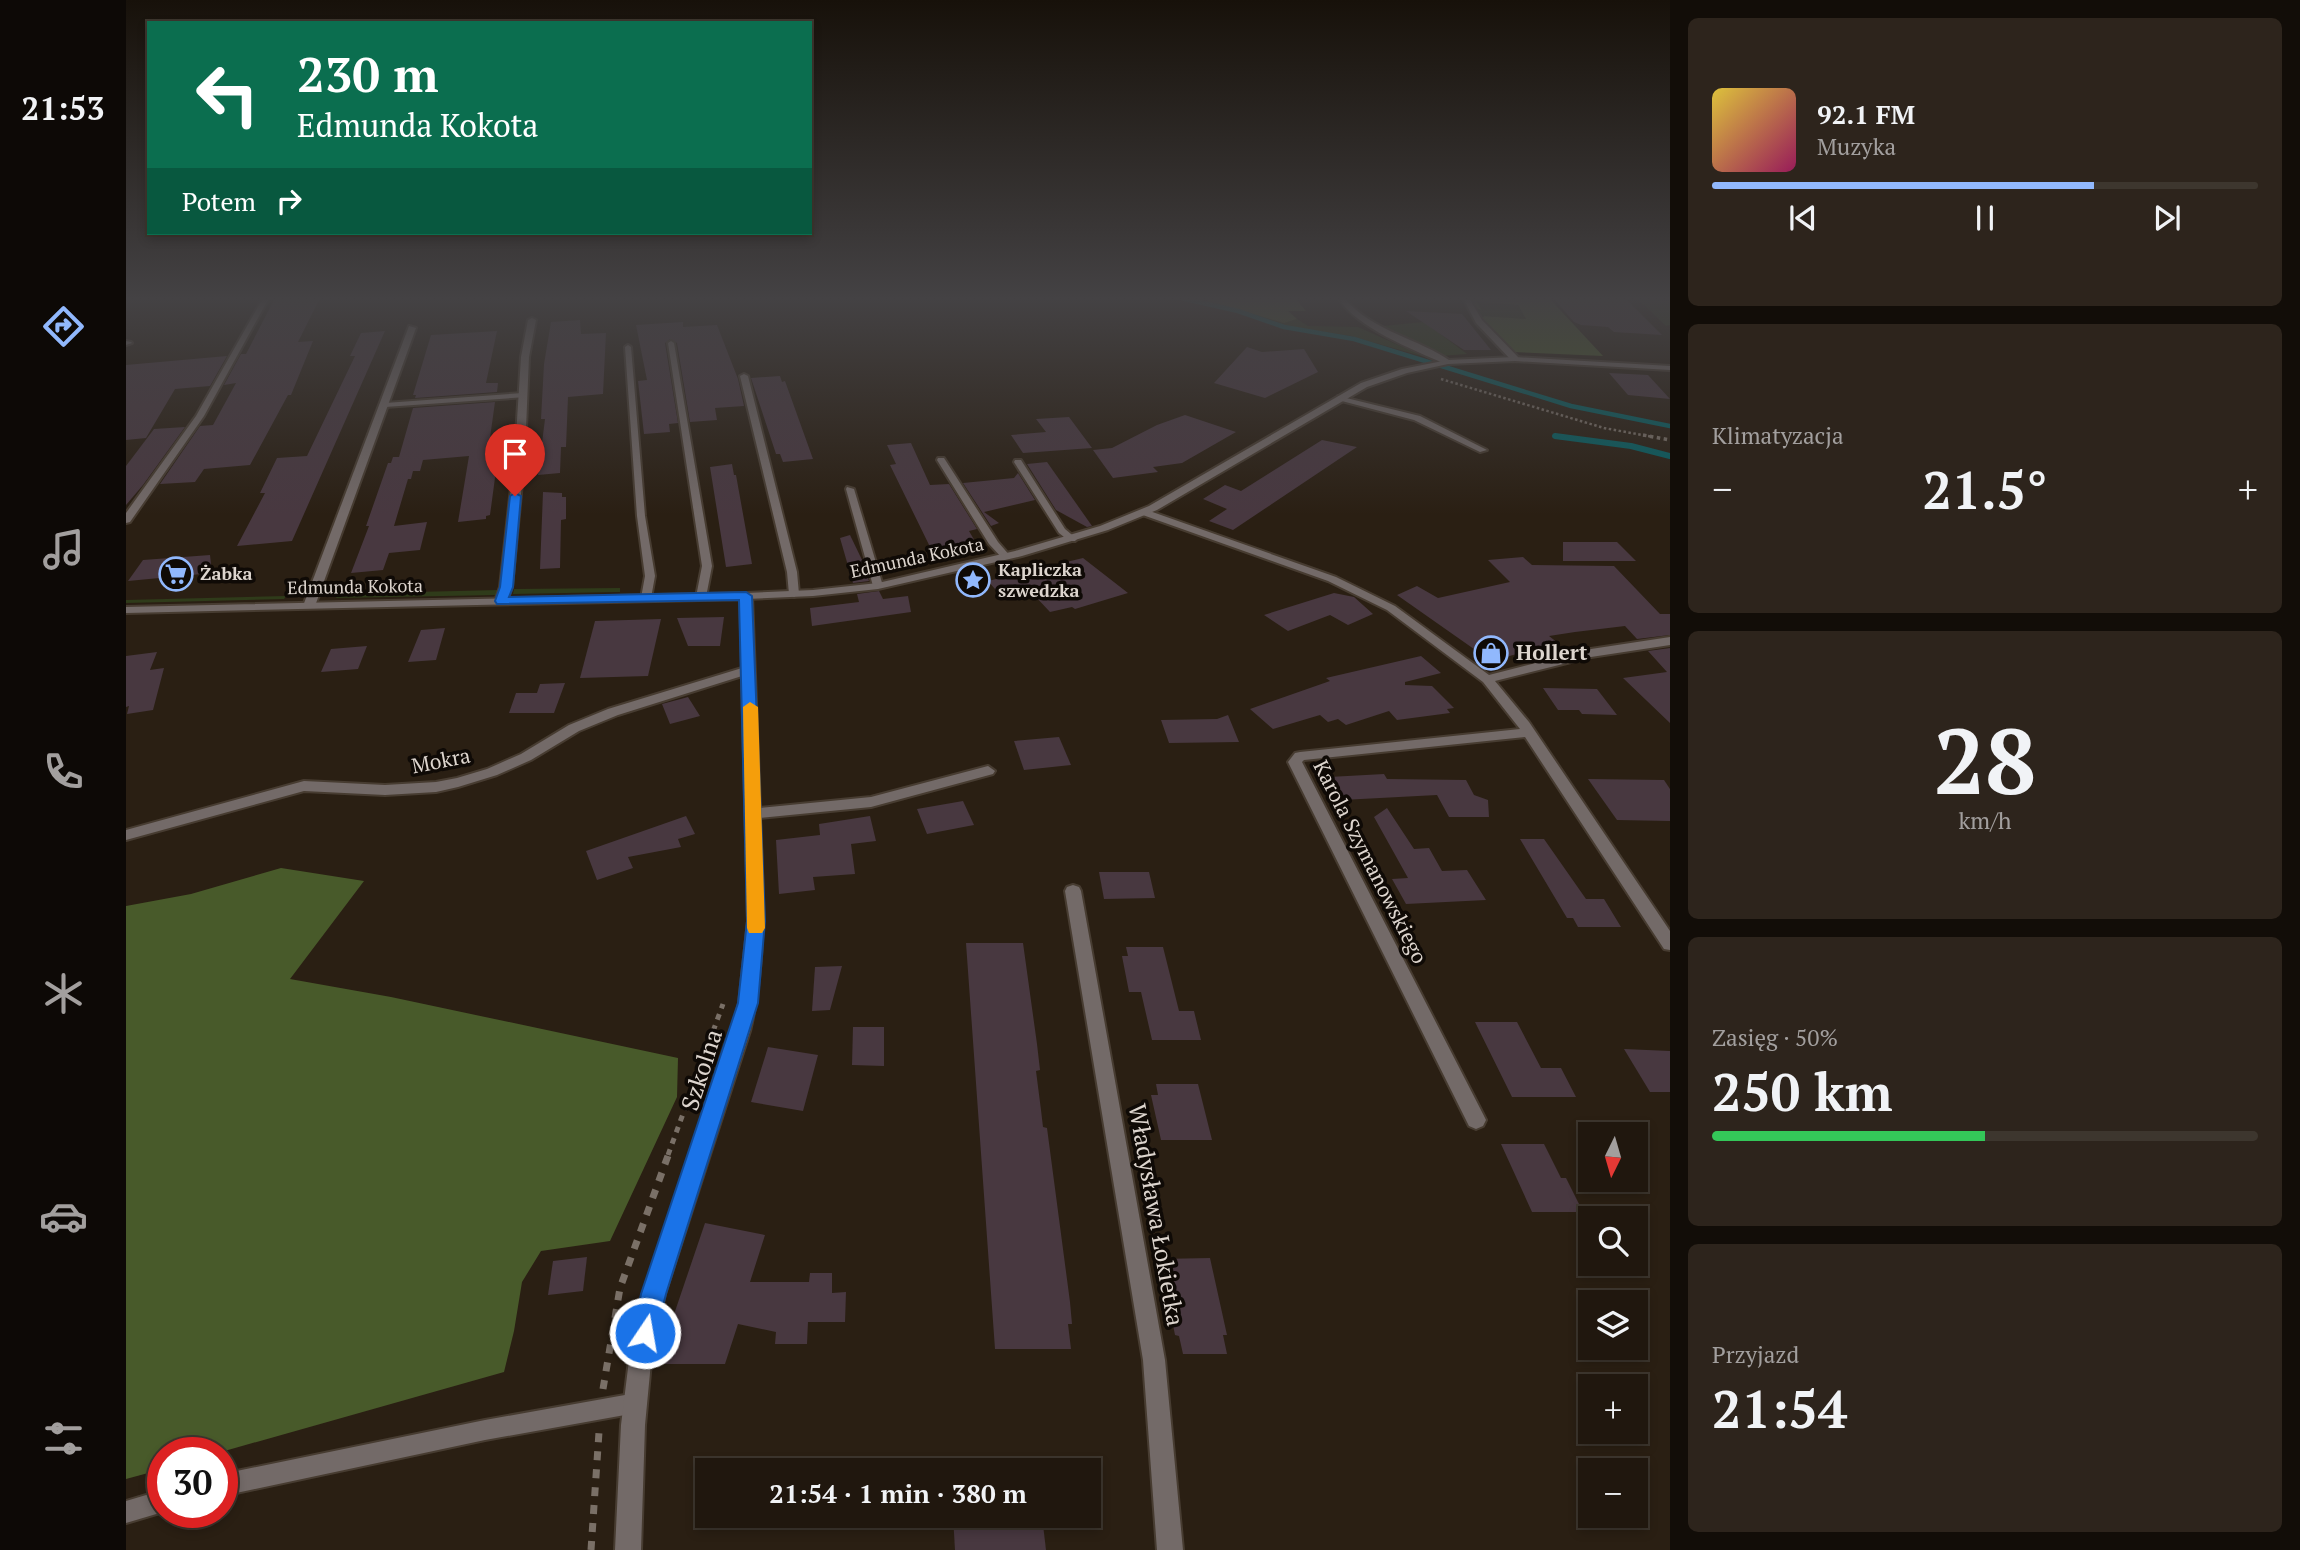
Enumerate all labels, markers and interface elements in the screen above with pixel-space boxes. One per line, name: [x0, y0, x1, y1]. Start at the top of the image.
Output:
text: 230 m: [297, 41, 439, 106]
icon: left: [182, 49, 273, 140]
text: 21:53: [21, 87, 105, 129]
text: 92.1 FM: [1817, 97, 1915, 131]
text: Edmunda Kokota: [297, 104, 538, 146]
text: Muzyka: [1817, 131, 1896, 162]
icon: right: [270, 182, 308, 220]
text: Potem: [182, 184, 256, 218]
icon: previous: [1784, 199, 1822, 237]
icon: pause: [1966, 199, 2004, 237]
icon: next: [2148, 199, 2186, 237]
icon: directions: [39, 302, 88, 351]
text: Klimatyzacja: [1712, 420, 1844, 451]
pin: [485, 424, 545, 496]
icon: arrive: [496, 435, 534, 473]
text: 21.5°: [1922, 455, 2048, 524]
text: −: [1712, 464, 1732, 514]
text: +: [2238, 464, 2258, 514]
icon: music: [39, 525, 88, 574]
street label: Edmunda Kokota: [848, 531, 986, 583]
supermarket icon: Żabka: [157, 555, 195, 593]
place label: Kapliczka szwedzka: [998, 557, 1082, 602]
place label: Żabka: [200, 561, 253, 585]
place icon: Kapliczka szwedzka: [954, 561, 992, 599]
street label: Edmunda Kokota: [287, 573, 423, 599]
shop icon: Hollert: [1472, 634, 1510, 672]
place label: Hollert: [1516, 638, 1588, 666]
text: 28: [1934, 699, 2036, 820]
street label: Mokra: [409, 741, 473, 779]
icon: phone: [39, 747, 88, 796]
street label: Karola Szymanowskiego: [1307, 755, 1434, 968]
text: km/h: [1958, 805, 2012, 836]
icon: climate: [39, 969, 88, 1018]
text: Zasięg · 50%: [1712, 1022, 1838, 1053]
street label: Szkolna: [673, 1025, 729, 1114]
text: 250 km: [1712, 1057, 1893, 1126]
street label: Władysława Łokietka: [1122, 1101, 1192, 1328]
north arrow: [1578, 1122, 1648, 1192]
map controls: [1578, 1122, 1648, 1528]
icon: car: [39, 1192, 88, 1241]
button: search: [1578, 1206, 1648, 1276]
button: layers: [1578, 1290, 1648, 1360]
position arrow: [608, 1296, 682, 1370]
text: Przyjazd: [1712, 1339, 1799, 1370]
button: +: [1578, 1374, 1648, 1444]
text: 21:54: [1712, 1374, 1847, 1443]
icon: filters: [39, 1414, 88, 1463]
speed limit sign: 30: [147, 1437, 238, 1528]
button: −: [1578, 1458, 1648, 1528]
text: 21:54 · 1 min · 380 m: [769, 1476, 1027, 1510]

